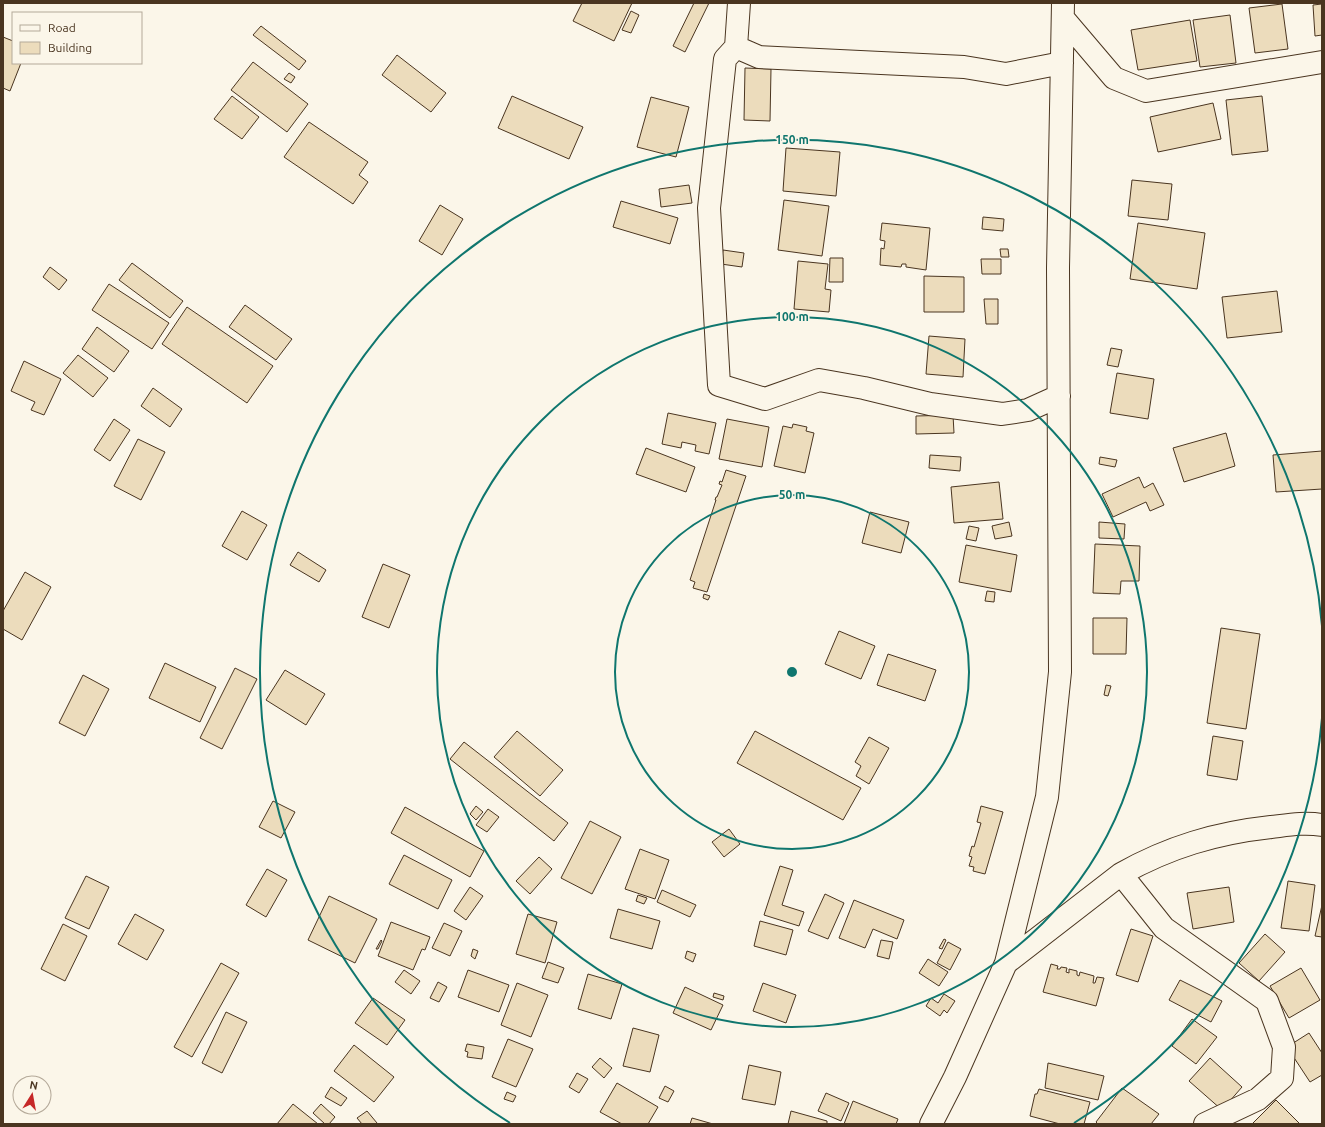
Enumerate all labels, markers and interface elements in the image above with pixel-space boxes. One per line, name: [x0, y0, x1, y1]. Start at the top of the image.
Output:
legend: [12, 12, 142, 64]
text: Road: [48, 21, 76, 34]
text: Building: [48, 41, 92, 54]
text: 150 m: [775, 133, 809, 146]
text: 100 m: [775, 310, 809, 323]
text: 50 m: [779, 488, 805, 501]
centre of rings: [785, 665, 799, 679]
north arrow: [12, 1075, 52, 1115]
text: N: [29, 1079, 39, 1092]

